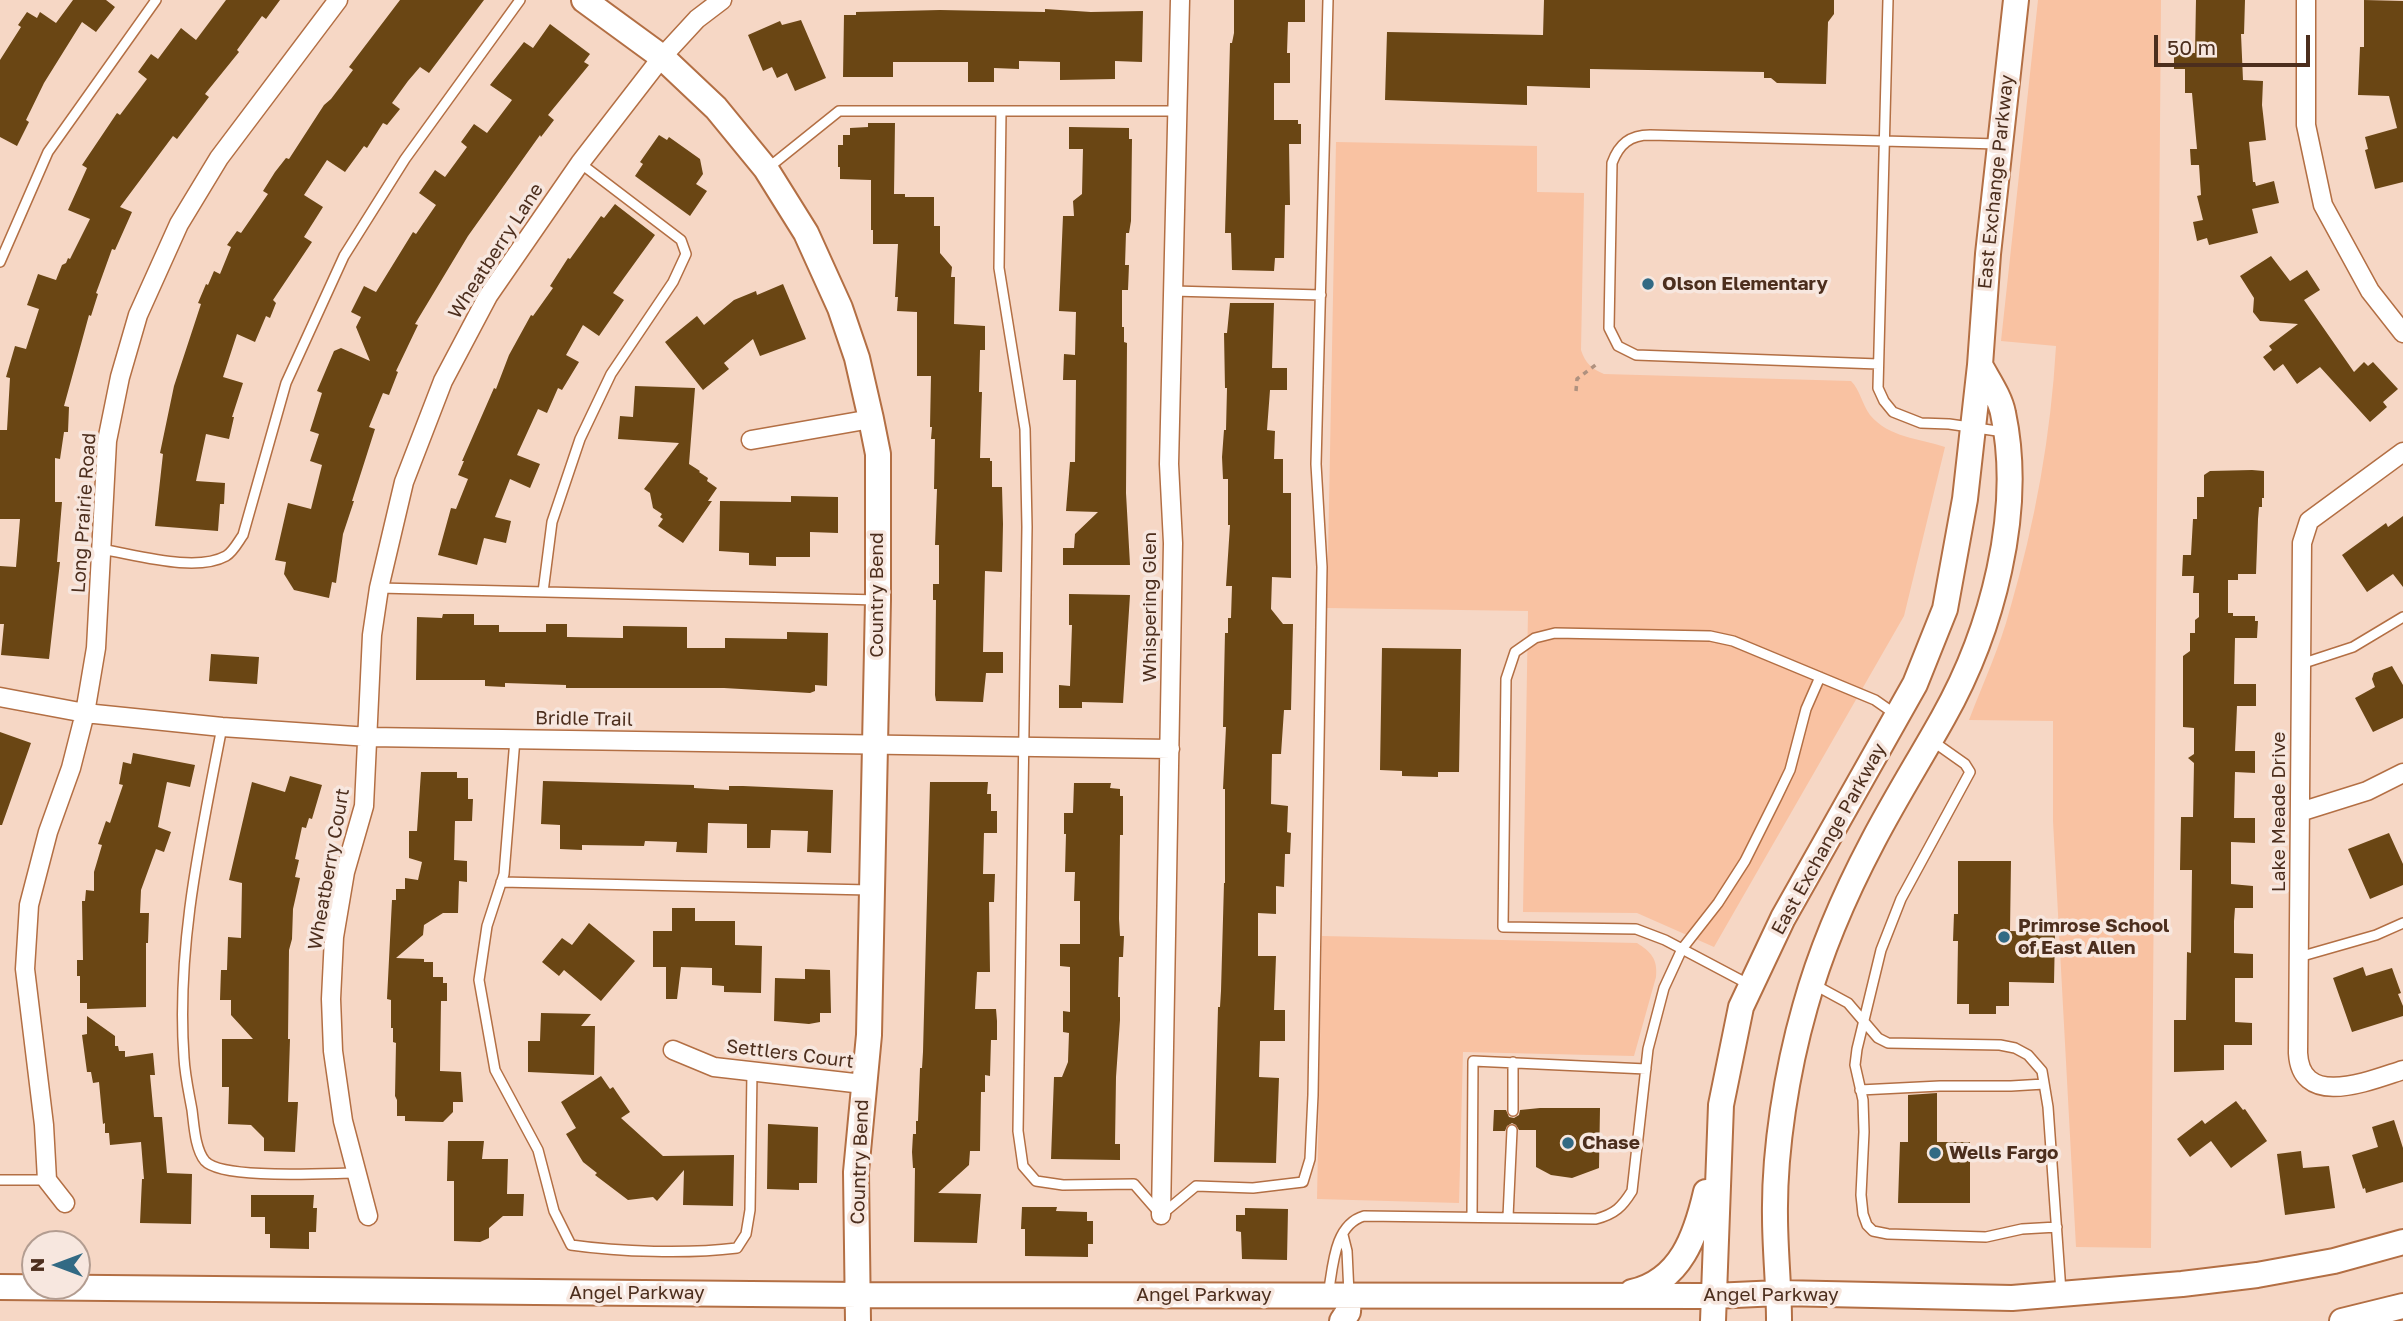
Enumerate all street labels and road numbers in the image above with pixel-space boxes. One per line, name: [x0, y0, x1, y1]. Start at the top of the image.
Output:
street label: East Exchange Parkway: [1973, 74, 2019, 290]
street label: Wheatberry Lane: [444, 179, 548, 323]
street label: Long Prairie Road: [67, 432, 101, 594]
street label: Country Bend: [866, 532, 888, 658]
street label: Whispering Glen: [1139, 532, 1161, 682]
street label: Bridle Trail: [535, 707, 633, 731]
street label: Lake Meade Drive: [2268, 732, 2290, 892]
street label: East Exchange Parkway: [1767, 739, 1891, 939]
street label: Wheatberry Court: [304, 786, 354, 952]
street label: Settlers Court: [725, 1035, 855, 1073]
street label: Country Bend: [846, 1099, 874, 1225]
street label: Angel Parkway: [569, 1282, 705, 1304]
street label: Angel Parkway: [1136, 1284, 1272, 1306]
street label: Angel Parkway: [1703, 1284, 1839, 1306]

